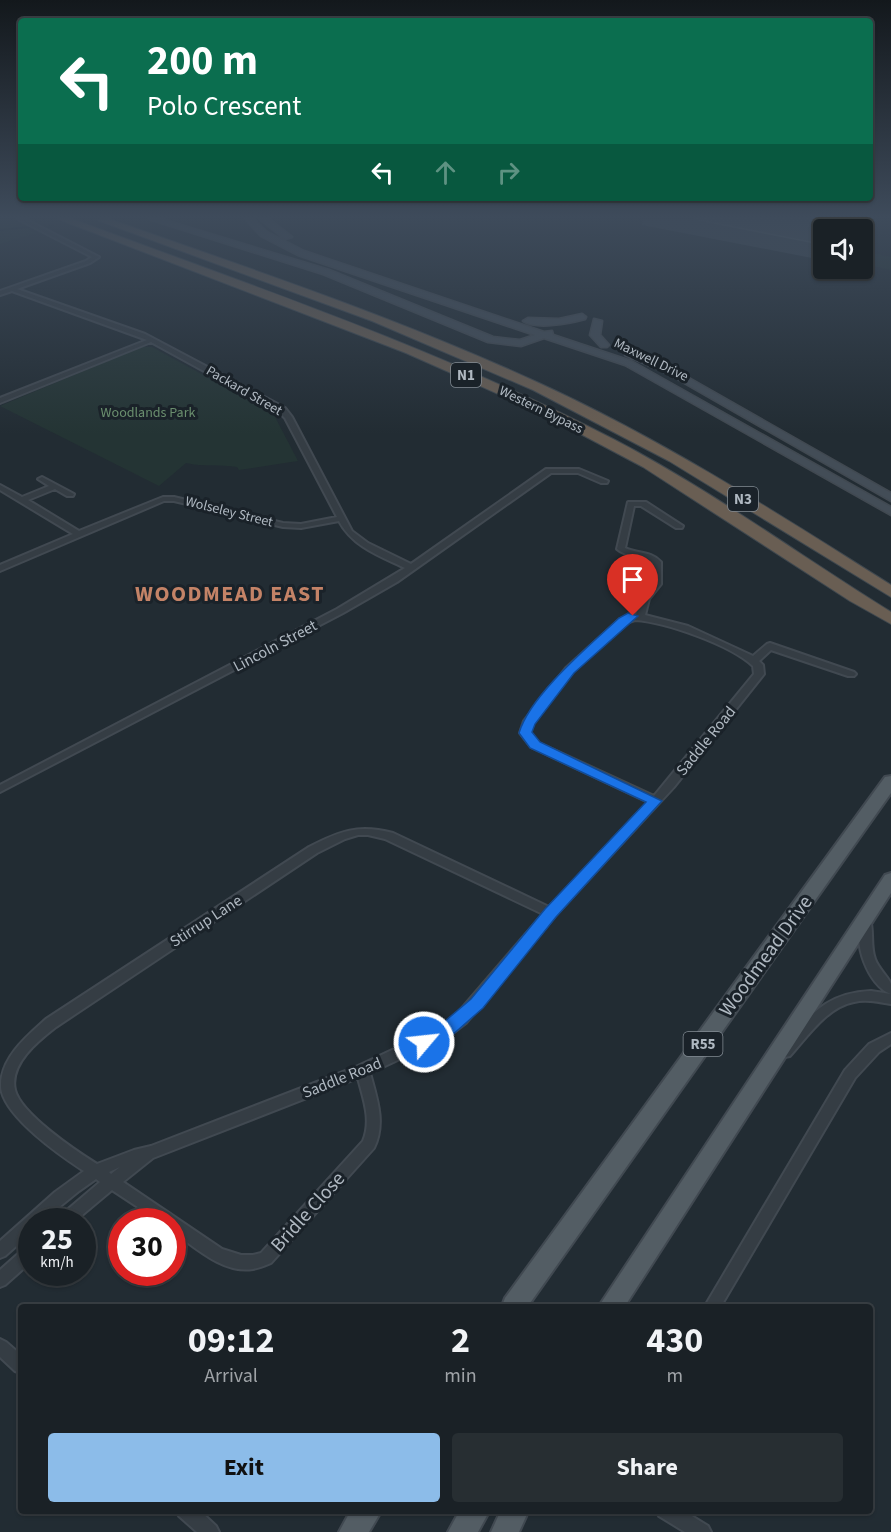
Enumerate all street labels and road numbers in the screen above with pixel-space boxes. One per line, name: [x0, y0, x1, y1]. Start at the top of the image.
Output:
street label: Maxwell Drive: [610, 333, 692, 387]
street label: Packard Street: [202, 361, 286, 421]
road number: N1: [451, 363, 481, 387]
street label: Western Bypass: [496, 381, 587, 439]
road number: N3: [728, 487, 758, 511]
street label: Wolseley Street: [183, 491, 275, 533]
street label: Lincoln Street: [229, 614, 321, 677]
street label: Saddle Road: [671, 701, 741, 781]
street label: Stirrup Lane: [166, 889, 246, 953]
street label: Woodmead Drive: [713, 890, 819, 1022]
road number: R55: [684, 1032, 722, 1056]
street label: Saddle Road: [299, 1052, 385, 1104]
street label: Bridle Close: [264, 1166, 352, 1258]

